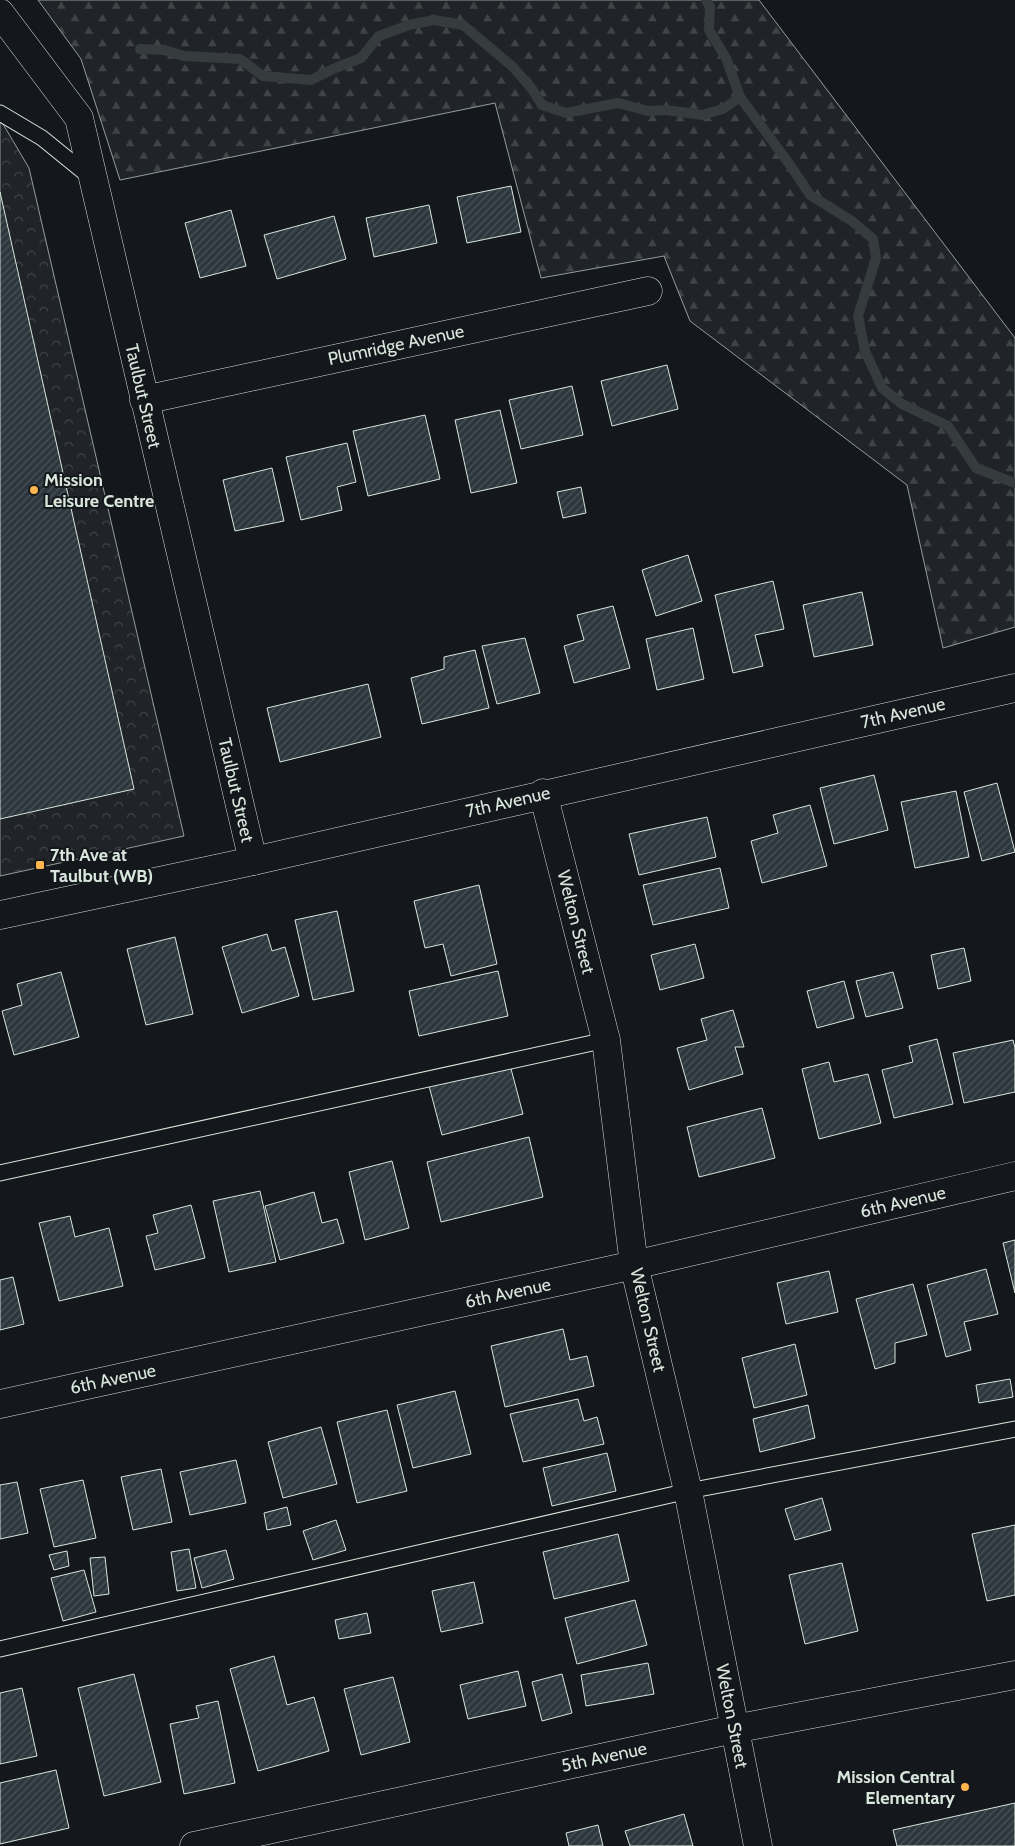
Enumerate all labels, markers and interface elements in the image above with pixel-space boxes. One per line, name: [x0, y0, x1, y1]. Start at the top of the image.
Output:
street label: Plumridge Avenue: [326, 320, 466, 370]
street label: Taulbut Street: [120, 342, 166, 450]
place label: Mission Leisure Centre: [44, 469, 154, 512]
marker: Mission Leisure Centre: [28, 484, 40, 496]
street label: 7th Avenue: [859, 693, 947, 733]
street label: Taulbut Street: [213, 736, 259, 844]
street label: 7th Avenue: [464, 782, 552, 822]
place label: 7th Ave at Taulbut (WB): [50, 844, 153, 887]
marker: 7th Ave at Taulbut (WB): [34, 859, 46, 871]
street label: Welton Street: [553, 868, 599, 976]
street label: 6th Avenue: [858, 1181, 948, 1223]
street label: Welton Street: [625, 1266, 671, 1374]
street label: 6th Avenue: [463, 1273, 553, 1313]
street label: 6th Avenue: [68, 1359, 158, 1399]
street label: Welton Street: [711, 1662, 753, 1770]
street label: 5th Avenue: [559, 1737, 649, 1777]
place label: Mission Central Elementary: [836, 1766, 955, 1809]
marker: Mission Central Elementary: [959, 1781, 971, 1793]

